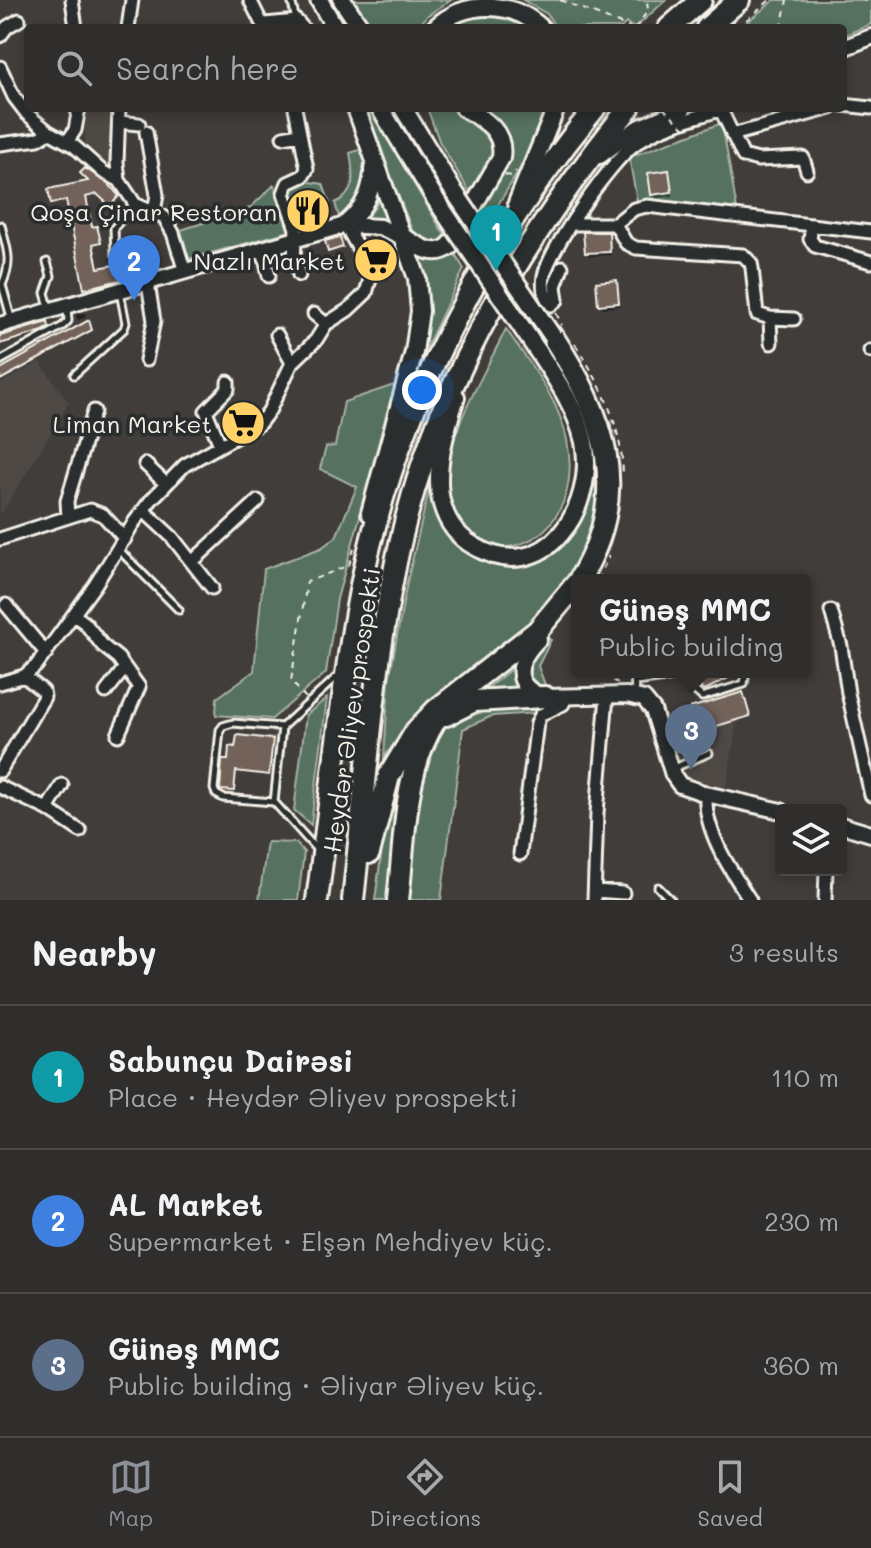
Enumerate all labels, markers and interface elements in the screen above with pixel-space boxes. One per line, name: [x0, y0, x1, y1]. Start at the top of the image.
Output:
search box: [24, 24, 847, 112]
icon: search: [52, 46, 96, 90]
text: Search here: [116, 48, 299, 88]
restaurant icon: Qoşa Çinar Restoran: [284, 187, 332, 235]
place label: Qoşa Çinar Restoran: [30, 196, 277, 227]
pin: 1: [470, 205, 522, 271]
pin: 2: [108, 235, 160, 301]
supermarket icon: Nazlı Market: [352, 236, 400, 284]
place label: Nazlı Market: [193, 245, 345, 276]
your location: [402, 370, 442, 410]
supermarket icon: Liman Market: [219, 399, 267, 447]
place label: Liman Market: [53, 408, 212, 439]
street label: Heydər Əliyev prospekti: [316, 565, 386, 855]
popup: [571, 574, 811, 678]
text: Günəş MMC: [599, 589, 771, 629]
text: Public building: [599, 629, 783, 663]
pin: 3: [665, 704, 717, 770]
map controls: [775, 804, 847, 876]
button: layers: [775, 804, 847, 876]
text: Nearby: [32, 930, 157, 975]
text: 3 results: [729, 935, 839, 969]
text: Sabunçu Dairəsi: [108, 1040, 353, 1080]
text: 1: [52, 1060, 64, 1094]
text: 110 m: [771, 1060, 839, 1094]
text: Place · Heydər Əliyev prospekti: [108, 1080, 517, 1114]
text: AL Market: [108, 1184, 263, 1224]
text: 2: [51, 1204, 65, 1238]
text: 230 m: [764, 1204, 839, 1238]
text: Supermarket · Elşən Mehdiyev küç.: [108, 1224, 553, 1258]
text: Günəş MMC: [108, 1328, 280, 1368]
text: 3: [50, 1348, 66, 1382]
text: 360 m: [763, 1348, 839, 1382]
text: Public building · Əliyar Əliyev küç.: [108, 1368, 544, 1402]
tab: Map: [108, 1455, 153, 1532]
tab: Directions: [369, 1455, 481, 1532]
tab: Saved: [698, 1455, 763, 1532]

